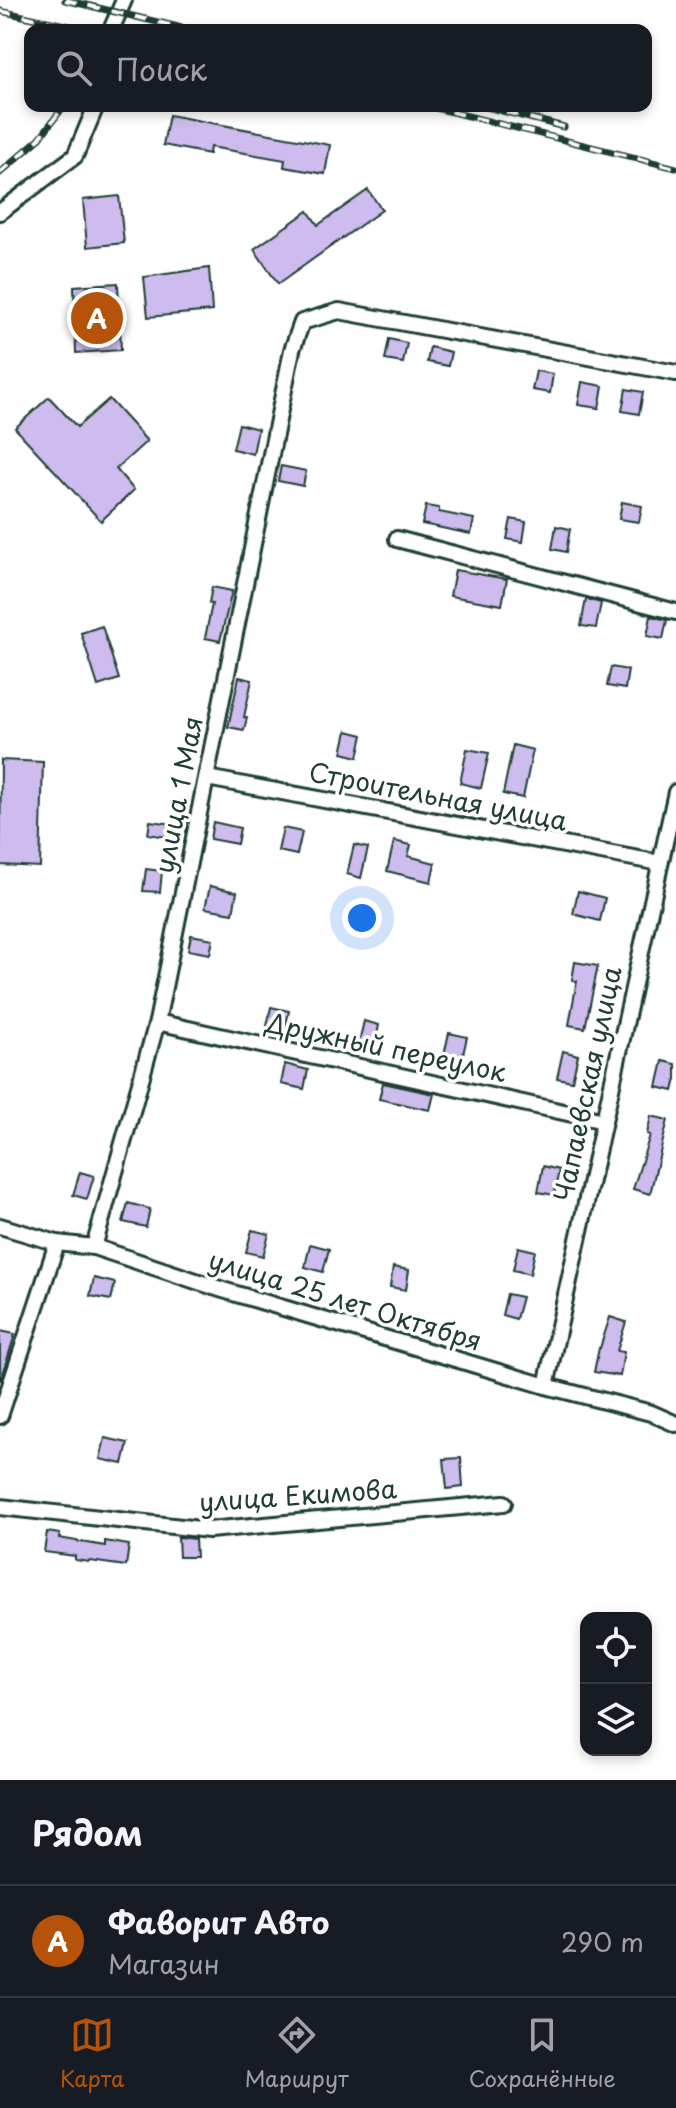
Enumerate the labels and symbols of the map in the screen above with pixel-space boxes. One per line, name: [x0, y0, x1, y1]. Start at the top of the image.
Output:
pin: A: [71, 288, 123, 348]
street label: улица 1 Мая: [143, 713, 212, 876]
street label: Строительная улица: [306, 751, 571, 840]
your location: [342, 898, 382, 938]
street label: Чапаевская улица: [543, 962, 631, 1205]
street label: Дружный переулок: [262, 1002, 511, 1091]
street label: улица 25 лет Октября: [204, 1239, 487, 1360]
street label: улица Екимова: [198, 1468, 399, 1521]

